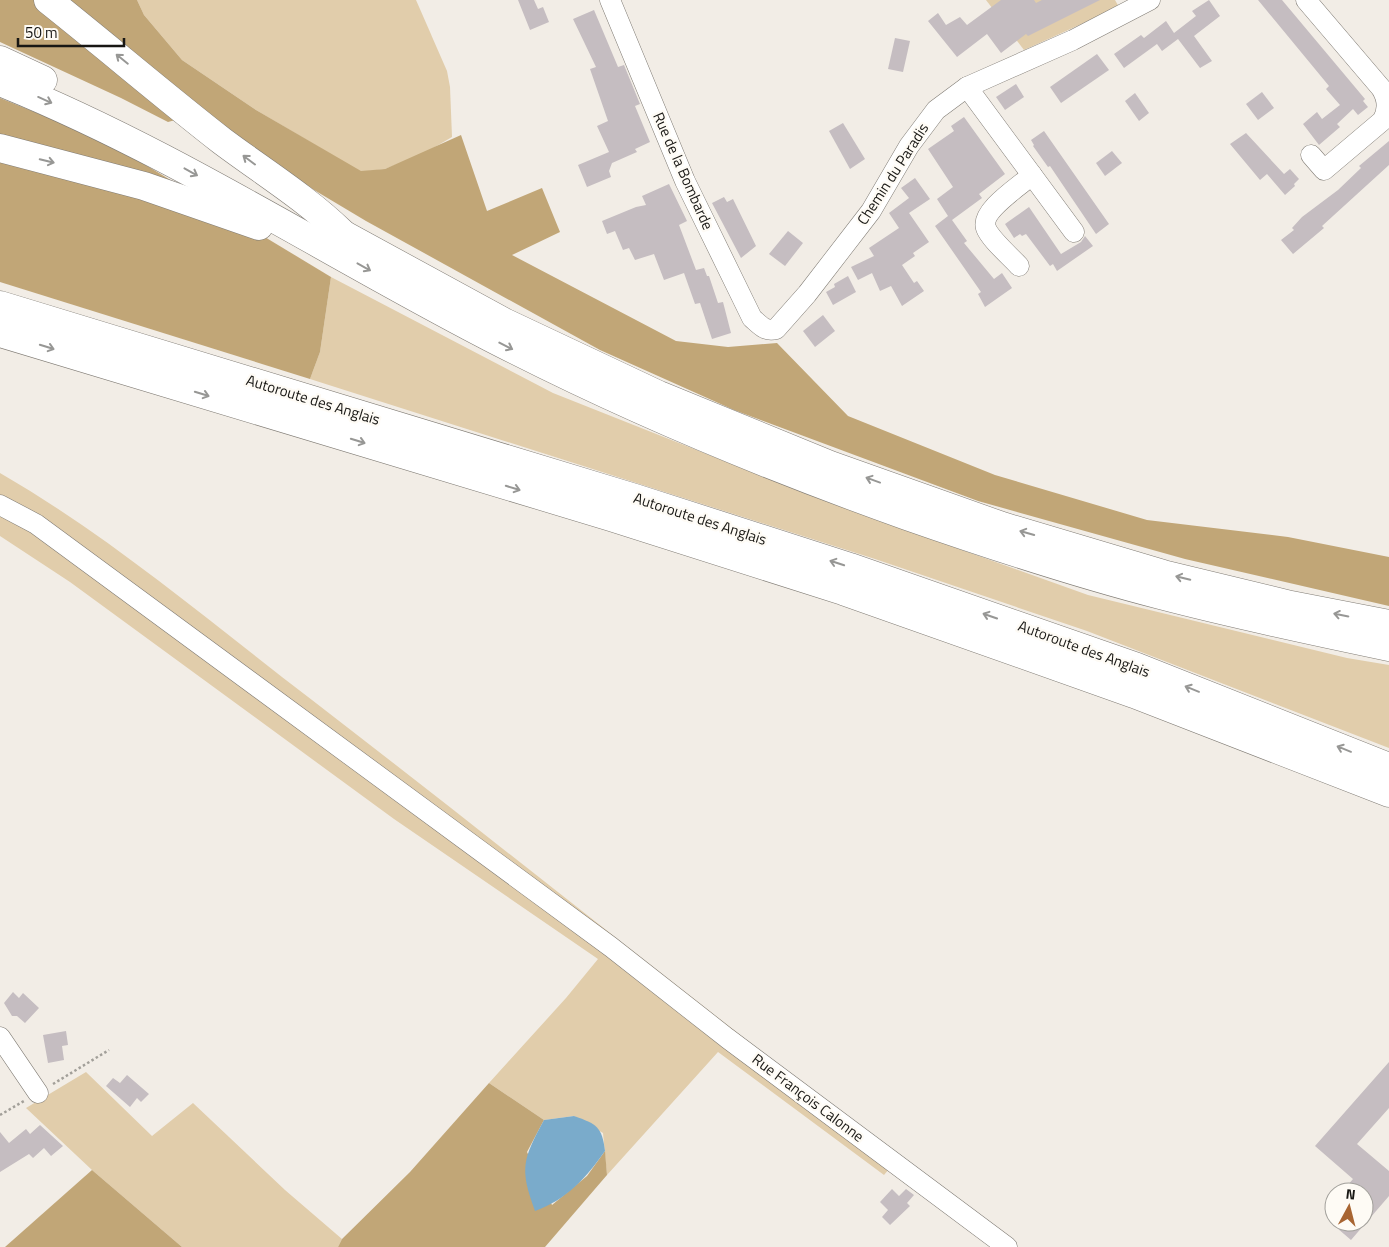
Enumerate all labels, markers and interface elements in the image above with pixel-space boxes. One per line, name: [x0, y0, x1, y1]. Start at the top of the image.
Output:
scale bar: [18, 15, 124, 47]
text: 50 m: [25, 21, 58, 44]
one-way arrow: [116, 54, 129, 65]
one-way arrow: [37, 96, 52, 106]
street label: Rue de la Bombarde: [647, 108, 720, 233]
street label: Chemin du Paradis: [851, 118, 934, 229]
one-way arrow: [243, 155, 256, 166]
one-way arrow: [39, 156, 55, 166]
one-way arrow: [183, 168, 198, 177]
one-way arrow: [356, 263, 370, 273]
one-way arrow: [498, 342, 513, 351]
one-way arrow: [38, 343, 54, 353]
street label: Autoroute des Anglais: [243, 368, 383, 431]
one-way arrow: [194, 389, 210, 399]
one-way arrow: [350, 436, 366, 446]
one-way arrow: [866, 475, 881, 484]
one-way arrow: [505, 483, 521, 493]
street label: Autoroute des Anglais: [631, 486, 770, 551]
one-way arrow: [1019, 528, 1035, 538]
one-way arrow: [829, 558, 845, 567]
one-way arrow: [1175, 573, 1191, 582]
one-way arrow: [1334, 610, 1350, 619]
one-way arrow: [983, 611, 999, 620]
street label: Autoroute des Anglais: [1015, 614, 1153, 683]
one-way arrow: [1185, 684, 1201, 693]
one-way arrow: [1337, 744, 1352, 753]
street label: Rue François Calonne: [747, 1048, 869, 1147]
north arrow: [1324, 1182, 1374, 1232]
text: N: [1345, 1183, 1357, 1205]

